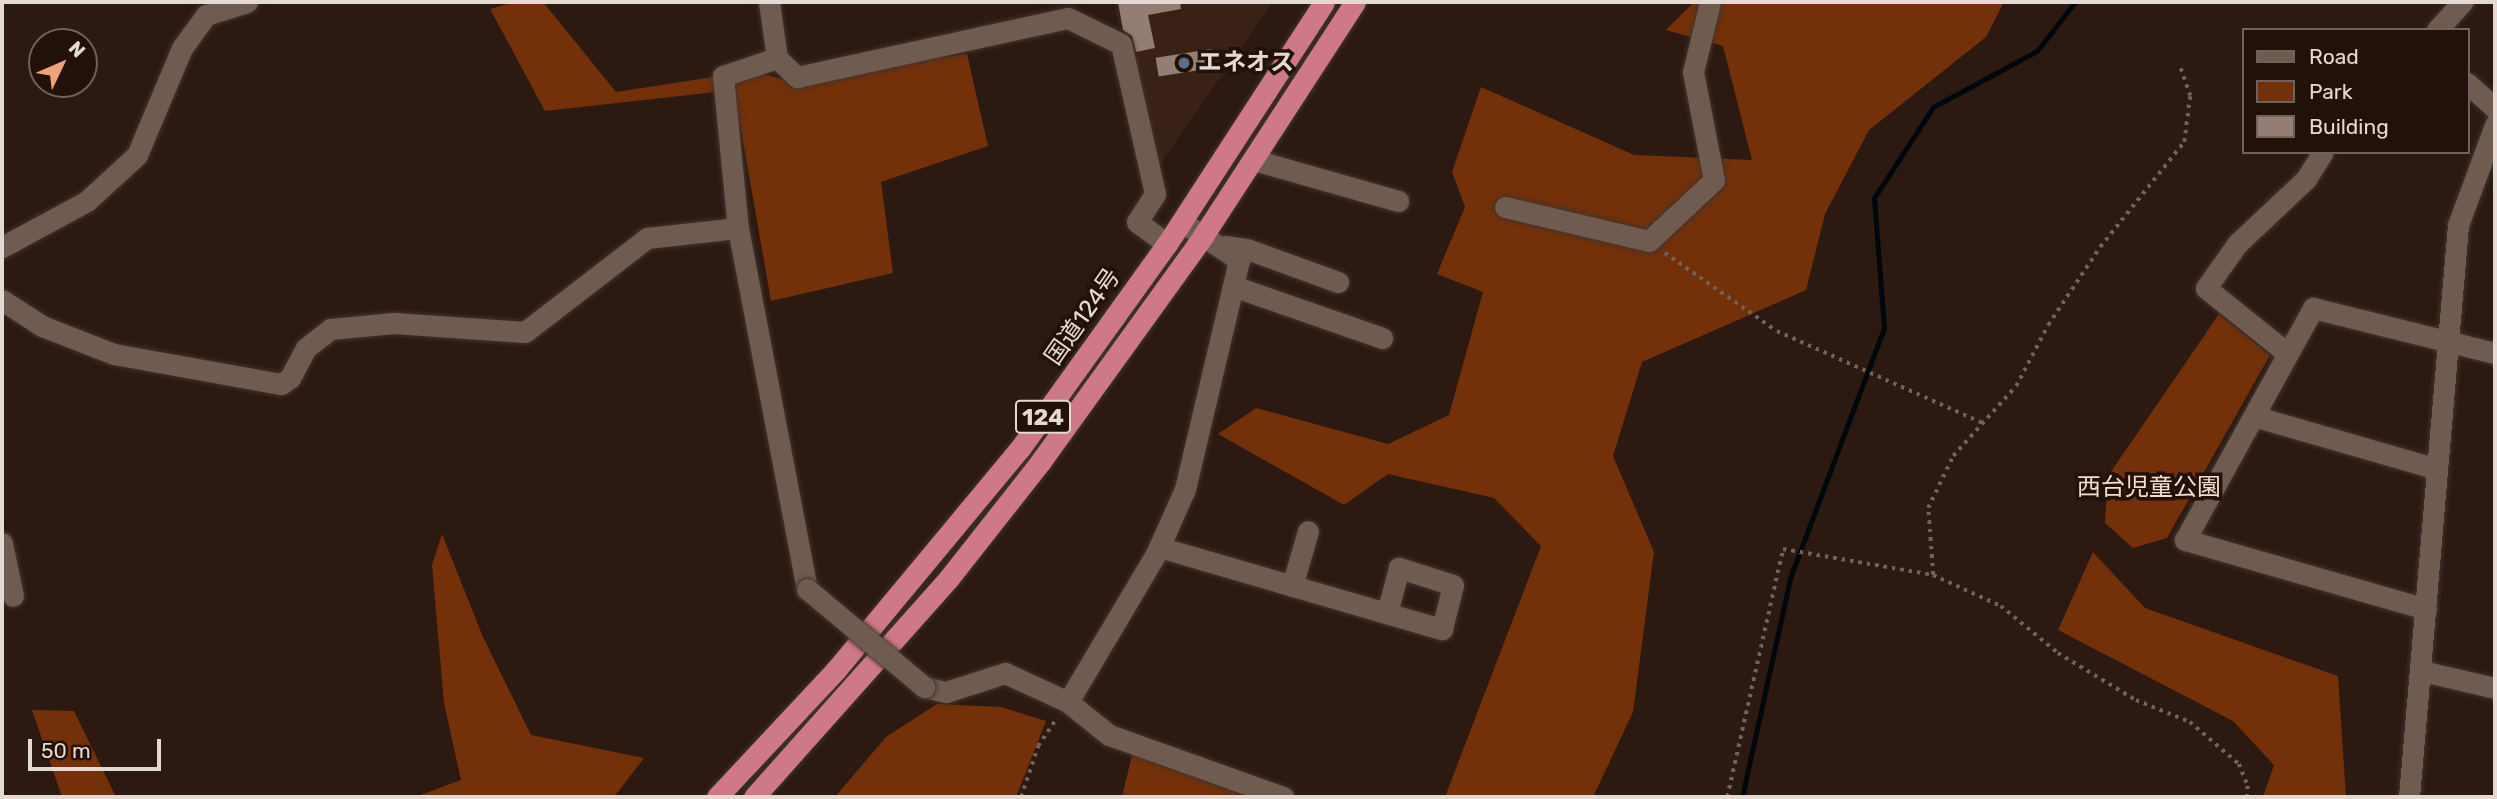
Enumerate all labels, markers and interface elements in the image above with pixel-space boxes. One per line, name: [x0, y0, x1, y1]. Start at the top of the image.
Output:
north arrow: [28, 28, 98, 98]
legend: [2242, 28, 2469, 154]
text: N: [64, 37, 90, 62]
text: Road: [2309, 44, 2359, 69]
place label: エネオス: [1198, 49, 1294, 77]
marker: エネオス: [1176, 55, 1192, 71]
text: Park: [2309, 79, 2353, 104]
text: Building: [2309, 114, 2389, 139]
street label: 国道124号: [1039, 263, 1127, 371]
road number: 124: [1015, 398, 1071, 436]
park label: 西台児童公園: [2077, 474, 2221, 502]
scale bar: [32, 726, 164, 770]
text: 50 m: [41, 738, 91, 763]

